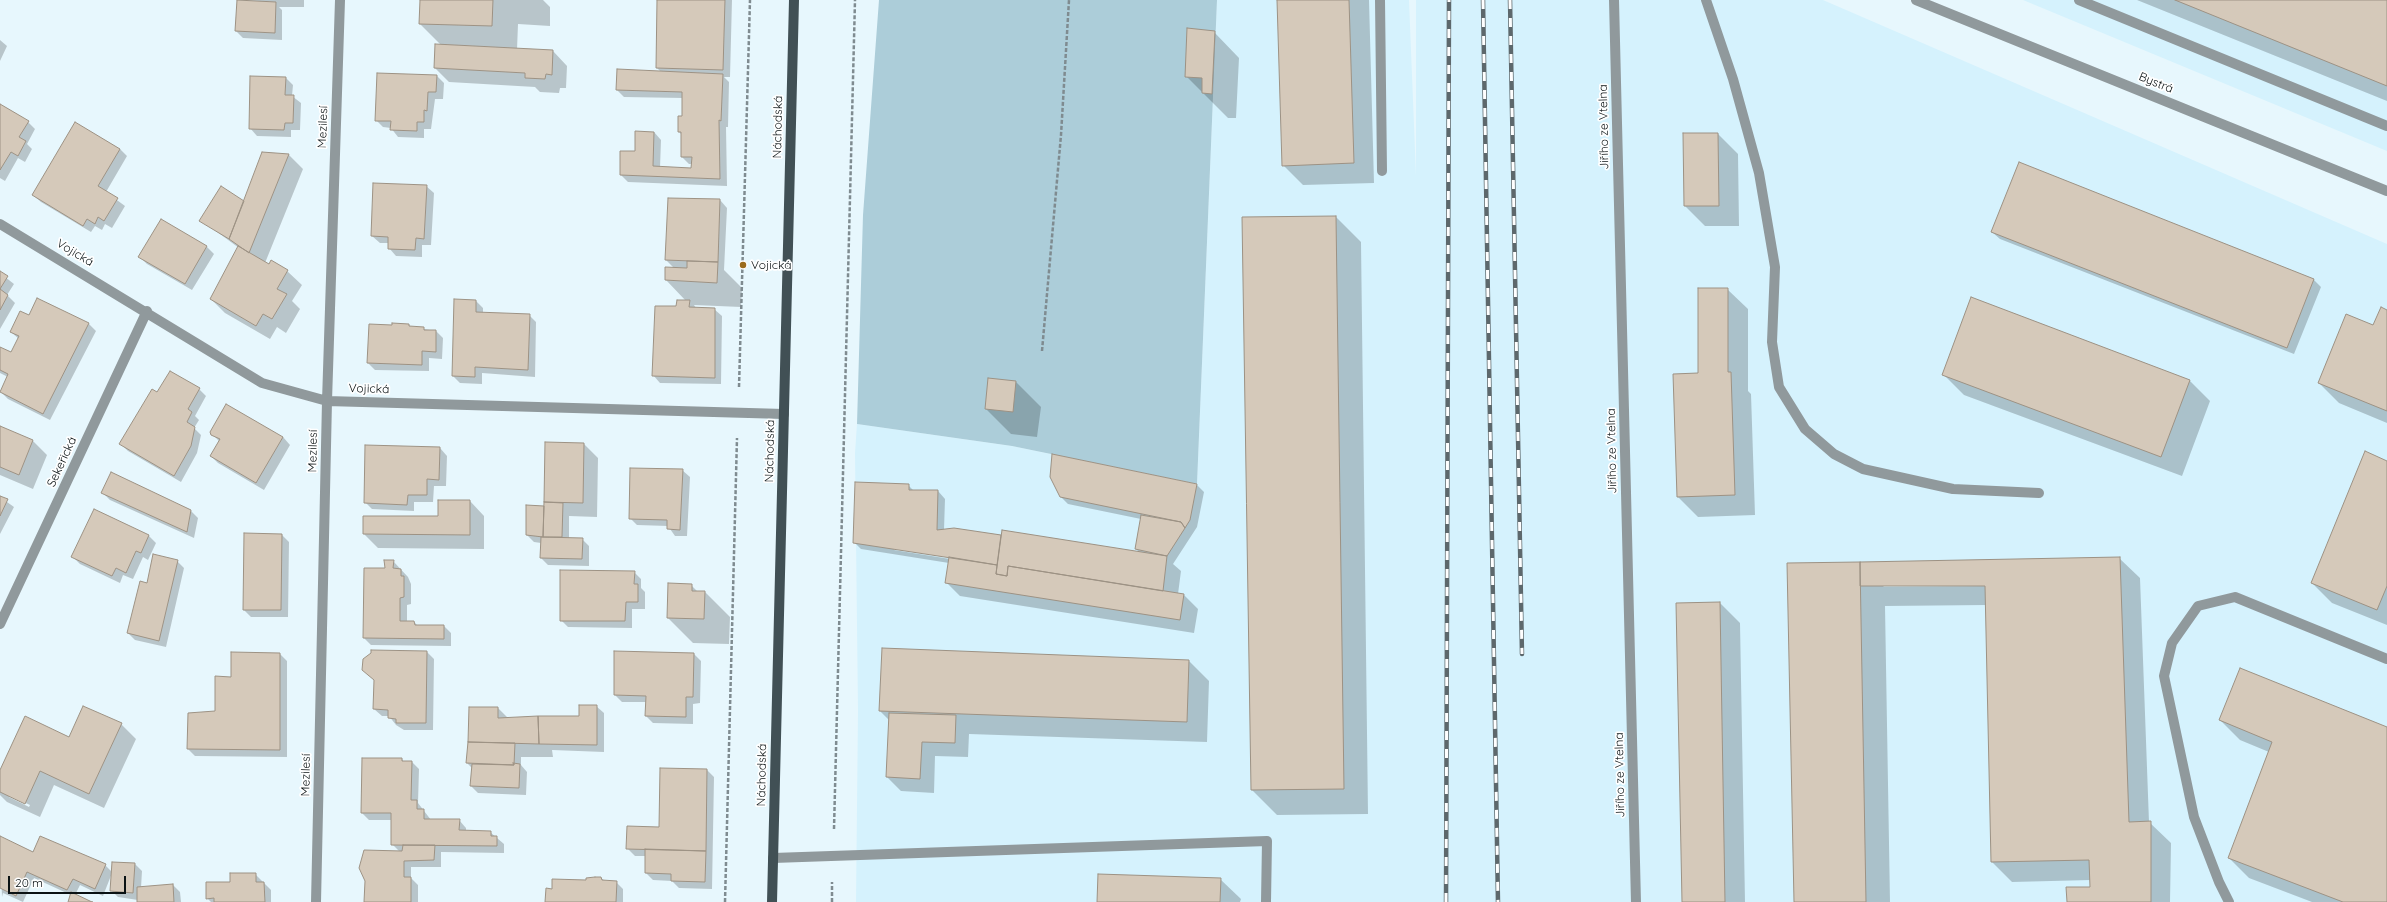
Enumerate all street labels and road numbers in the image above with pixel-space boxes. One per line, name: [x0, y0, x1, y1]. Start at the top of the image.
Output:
street label: Bystrá: [2137, 70, 2175, 96]
street label: Jiřího ze Vtelna: [1596, 84, 1612, 170]
street label: Náchodská: [770, 95, 786, 159]
street label: Mezilesí: [315, 105, 331, 149]
street label: Vojická: [54, 236, 96, 270]
street label: Vojická: [348, 381, 390, 397]
street label: Jiřího ze Vtelna: [1604, 408, 1620, 494]
street label: Náchodská: [762, 419, 778, 483]
street label: Mezilesí: [305, 430, 321, 472]
street label: Sekeřická: [44, 435, 80, 489]
street label: Jiřího ze Vtelna: [1612, 732, 1628, 818]
street label: Náchodská: [754, 743, 770, 807]
street label: Mezilesí: [298, 754, 314, 796]

